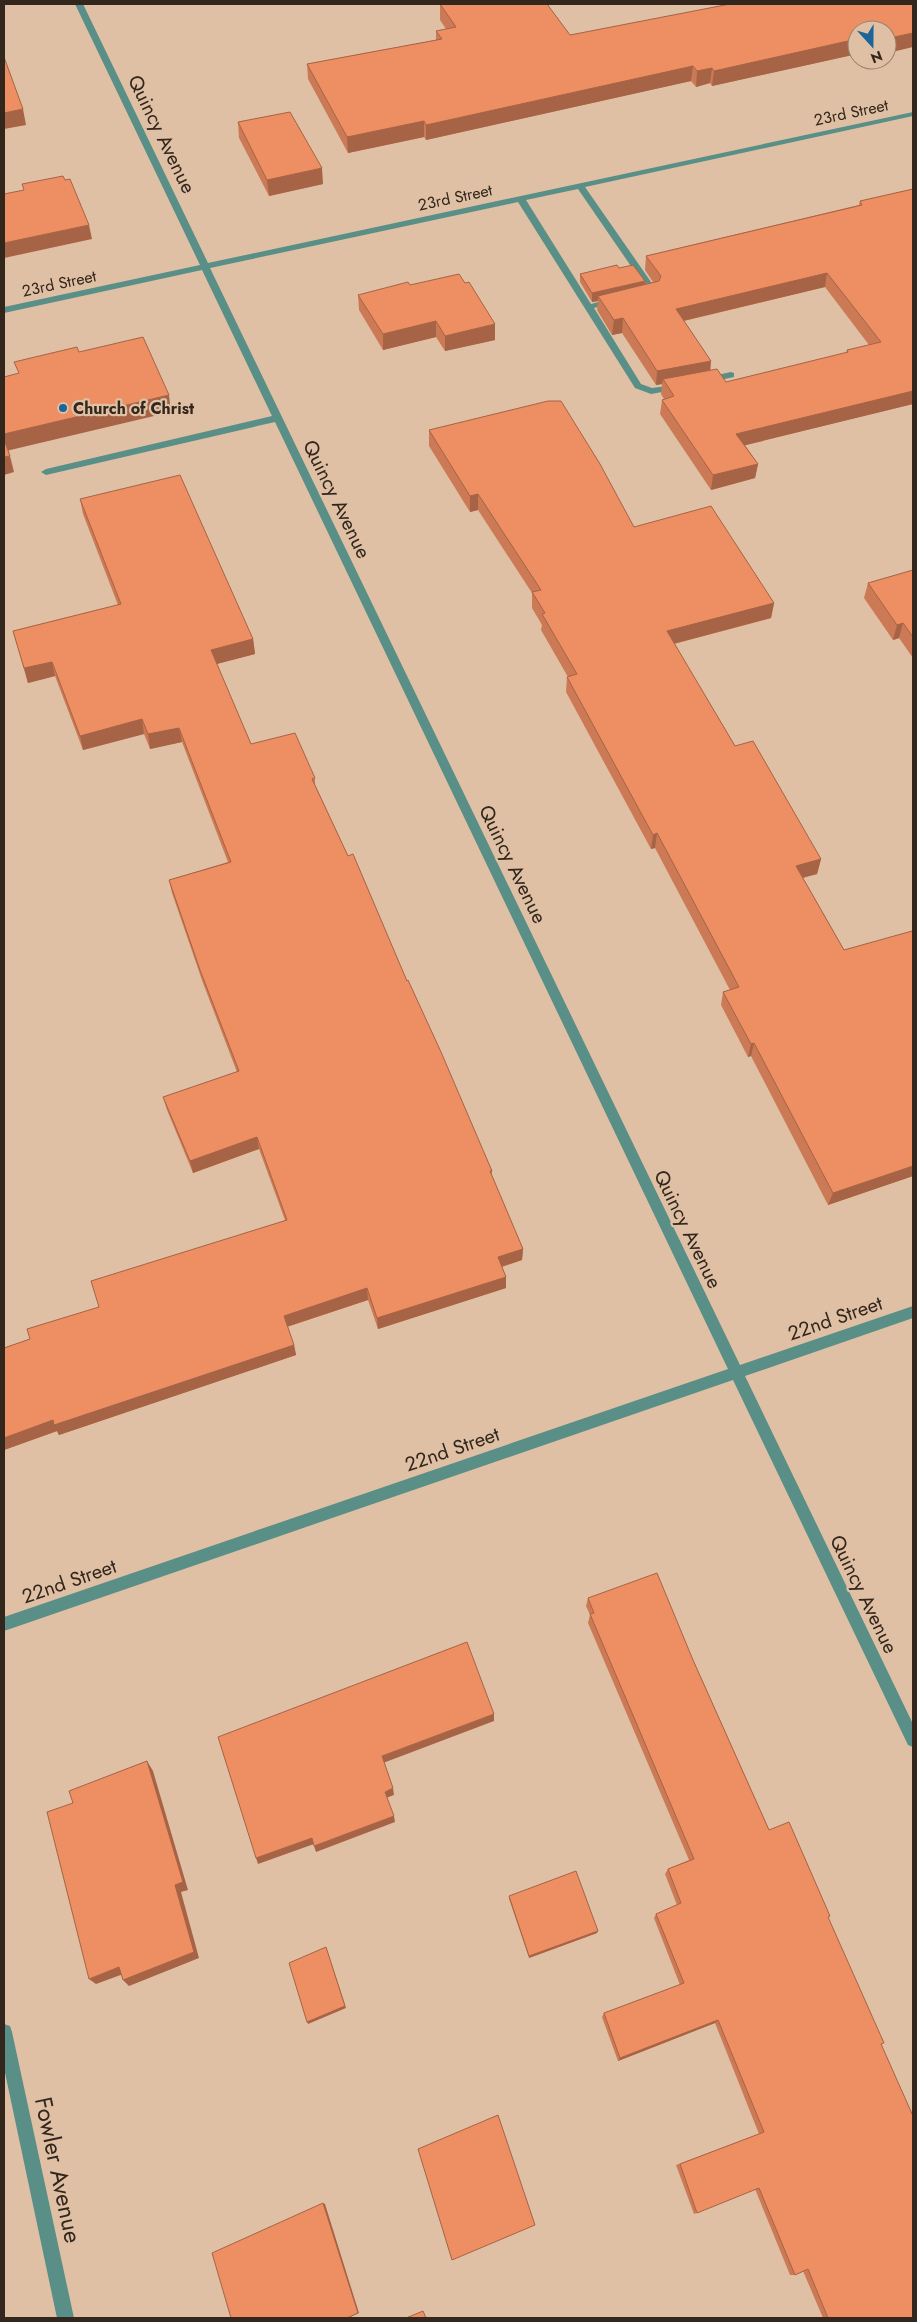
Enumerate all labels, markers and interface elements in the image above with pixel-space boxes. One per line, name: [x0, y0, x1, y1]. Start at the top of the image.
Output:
north arrow: [847, 20, 897, 70]
text: N: [868, 46, 885, 68]
street label: Quincy Avenue: [120, 70, 203, 198]
street label: 23rd Street: [812, 93, 891, 132]
street label: 23rd Street: [416, 178, 495, 217]
street label: 23rd Street: [20, 264, 99, 303]
place label: Church of Christ: [73, 397, 195, 420]
marker: Church of Christ: [57, 402, 69, 414]
street label: Quincy Avenue: [295, 435, 378, 563]
street label: Quincy Avenue: [471, 800, 554, 928]
street label: Quincy Avenue: [646, 1165, 729, 1293]
street label: 22nd Street: [784, 1289, 887, 1348]
street label: 22nd Street: [401, 1420, 504, 1479]
street label: Quincy Avenue: [822, 1530, 905, 1658]
street label: 22nd Street: [18, 1552, 121, 1611]
street label: Fowler Avenue: [26, 2094, 91, 2246]

